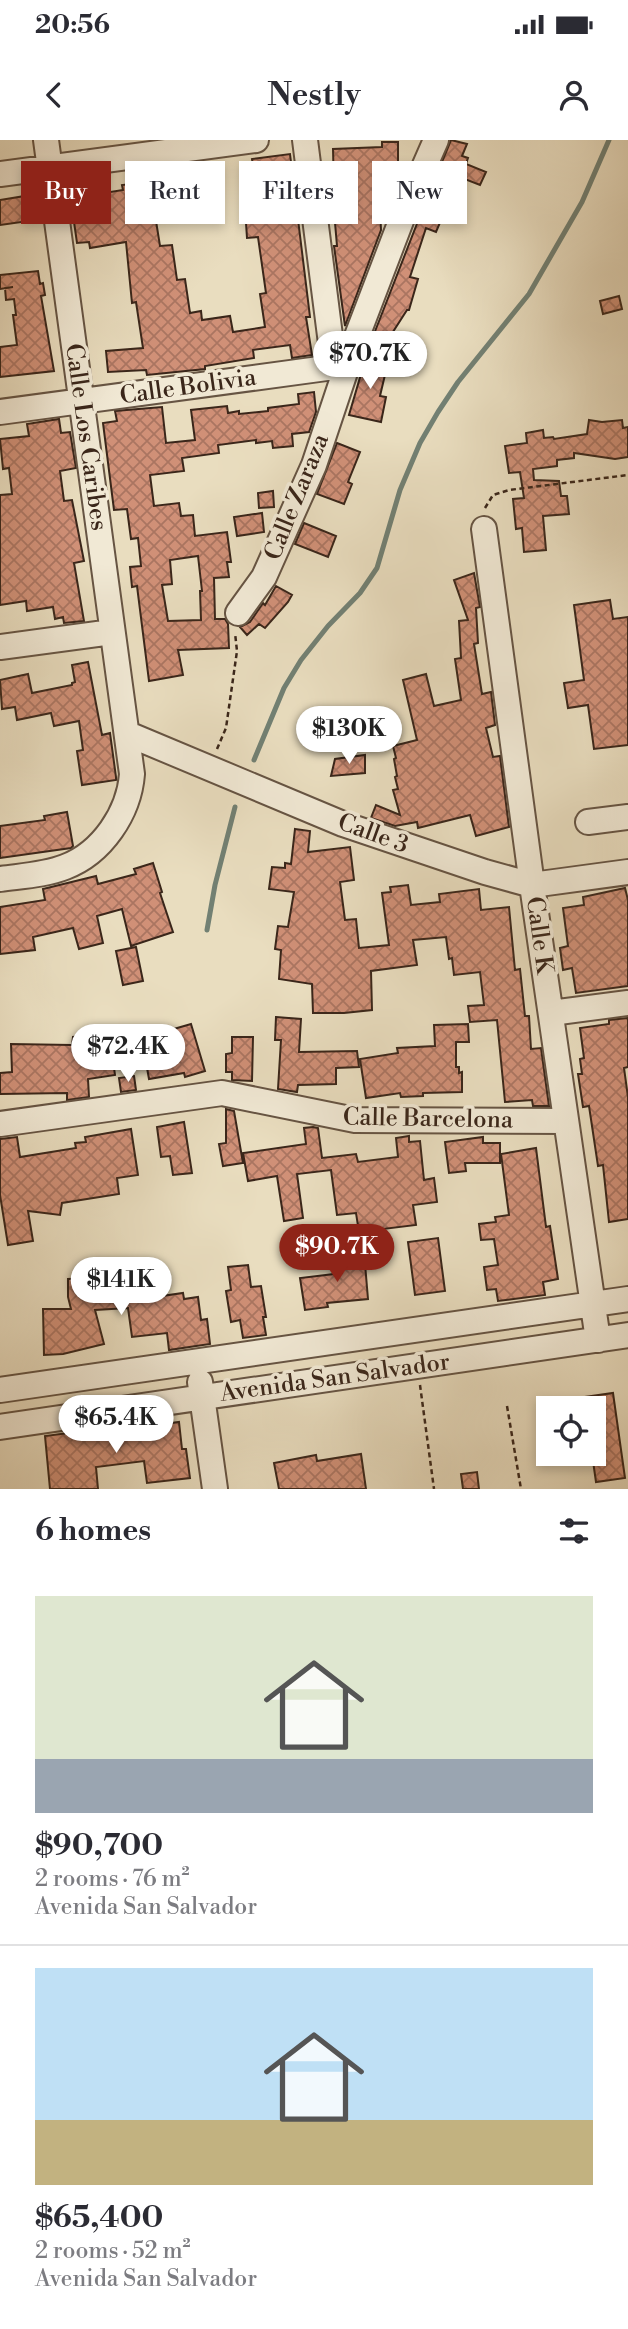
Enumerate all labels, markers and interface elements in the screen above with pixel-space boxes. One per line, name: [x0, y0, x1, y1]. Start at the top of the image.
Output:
text: 20:56: [35, 9, 110, 41]
text: Nestly: [267, 75, 361, 115]
icon: back: [35, 76, 73, 114]
icon: person: [555, 76, 593, 114]
chip: Buy: [21, 161, 111, 224]
chip: Rent: [125, 161, 225, 224]
chip: Filters: [239, 161, 358, 224]
chip: New: [372, 161, 467, 224]
pin: $70.7K: [313, 331, 427, 391]
text: $70.7K: [329, 340, 411, 368]
street label: Calle Los Caribes: [58, 342, 114, 532]
street label: Calle Bolivia: [118, 362, 259, 411]
street label: Calle Zaraza: [258, 429, 336, 565]
pin: $130K: [300, 706, 398, 766]
text: $130K: [312, 715, 386, 743]
street label: Calle 3: [333, 807, 413, 861]
street label: Calle K: [519, 895, 559, 977]
pin: $72.4K: [71, 1024, 185, 1084]
text: $72.4K: [87, 1033, 169, 1061]
street label: Calle Barcelona: [343, 1103, 514, 1135]
pin: $90.7K: [280, 1224, 394, 1284]
text: $90.7K: [295, 1233, 379, 1261]
pin: $141K: [72, 1258, 170, 1317]
text: $141K: [87, 1266, 155, 1294]
street label: Avenida San Salvador: [217, 1347, 452, 1409]
pin: $65.4K: [59, 1396, 173, 1455]
map controls: [536, 1396, 606, 1466]
button: locate: [536, 1396, 606, 1466]
text: $65.4K: [75, 1404, 157, 1432]
text: 6 homes: [35, 1512, 151, 1550]
icon: filters: [555, 1512, 593, 1550]
icon: home: [251, 1642, 377, 1768]
text: $90,700: [35, 1827, 163, 1865]
text: 2 rooms · 76 m²: [35, 1865, 190, 1893]
text: Avenida San Salvador: [35, 1893, 257, 1921]
icon: home: [251, 2014, 377, 2140]
text: $65,400: [35, 2199, 163, 2237]
text: 2 rooms · 52 m²: [35, 2237, 191, 2265]
text: Avenida San Salvador: [35, 2265, 257, 2293]

